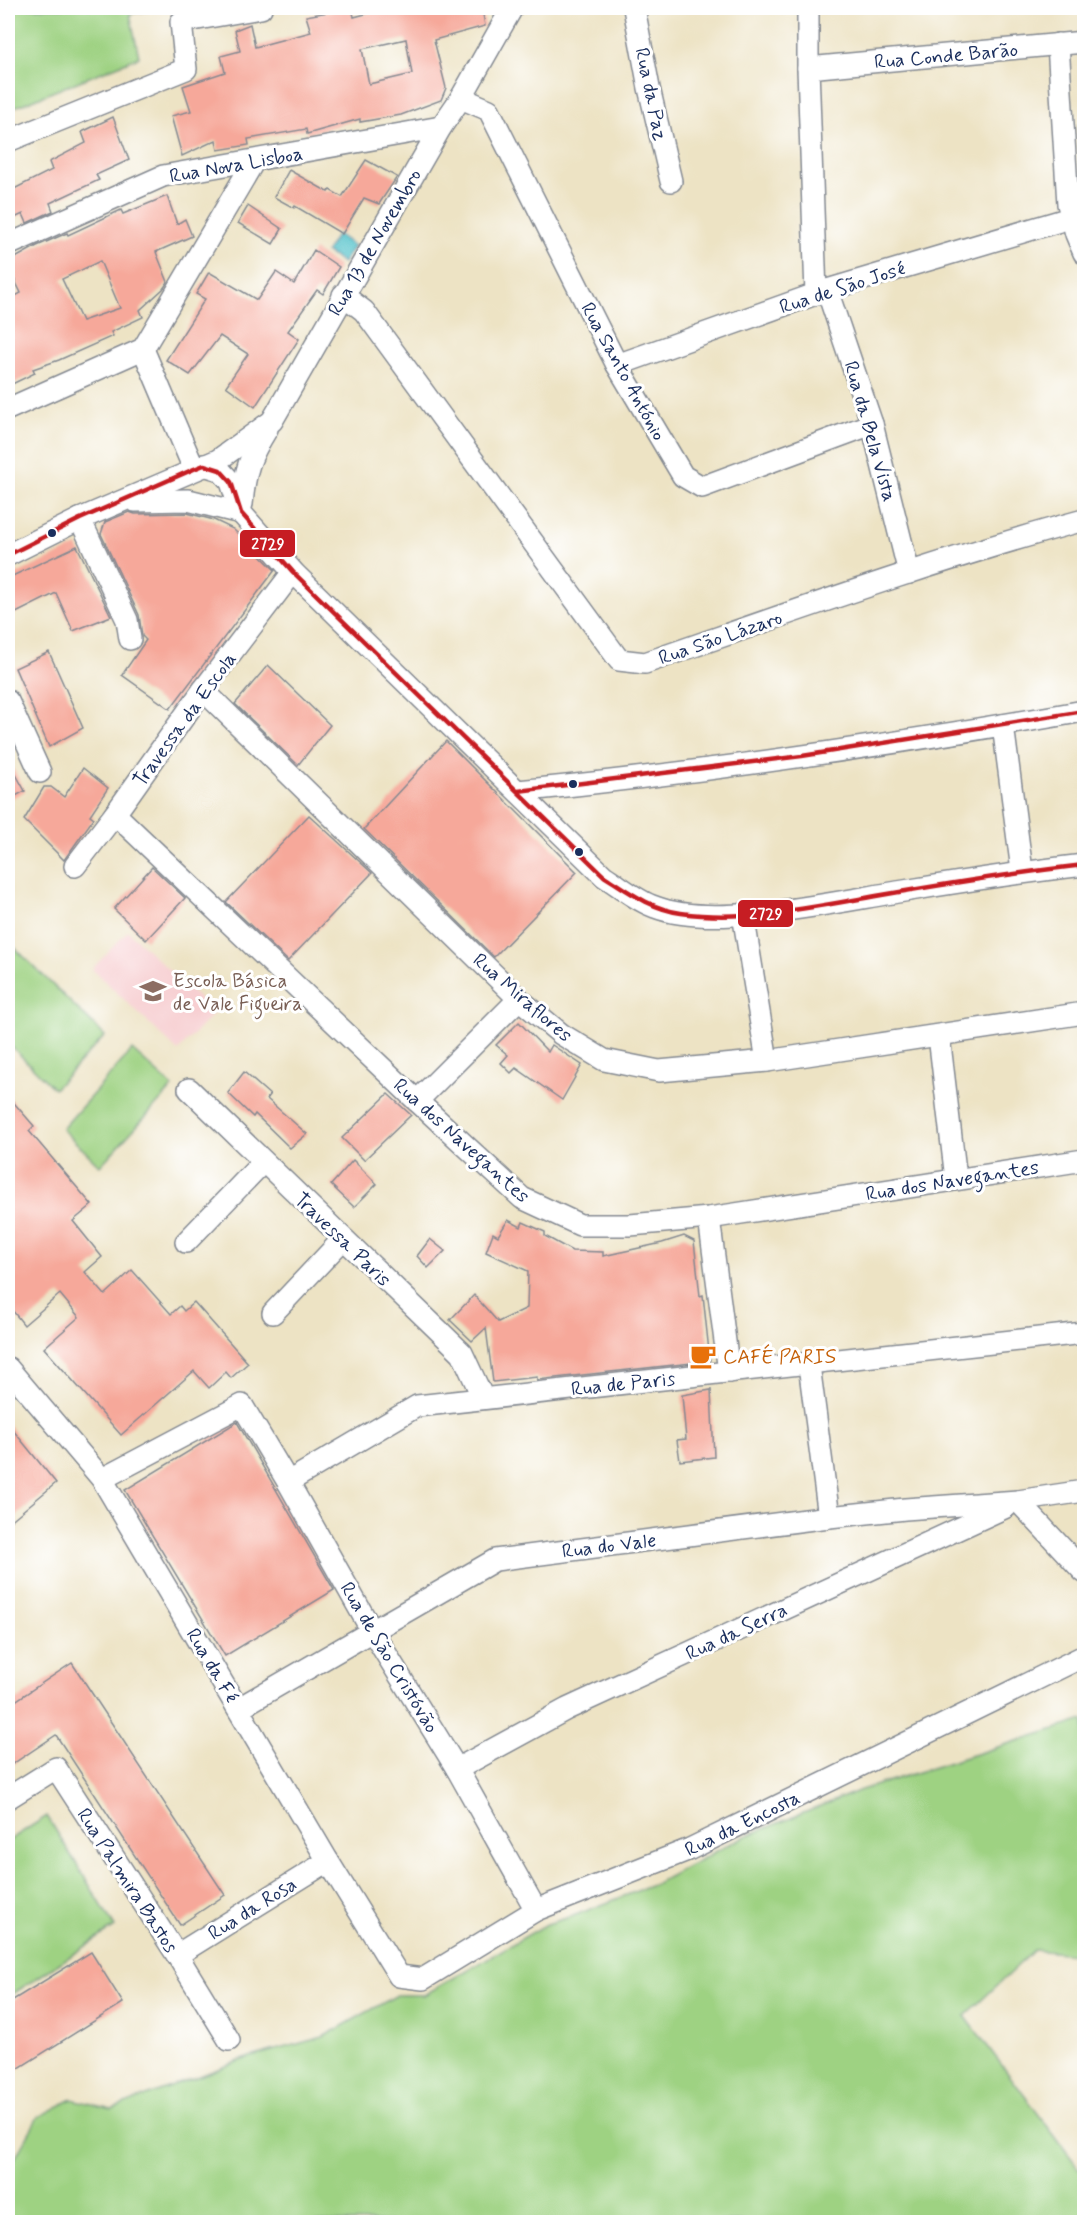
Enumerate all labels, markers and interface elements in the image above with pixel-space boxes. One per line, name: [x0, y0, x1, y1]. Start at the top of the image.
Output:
street label: Rua Conde Barão: [873, 37, 1019, 76]
street label: Rua da Paz: [628, 45, 674, 143]
street label: Rua Nova Lisboa: [167, 140, 305, 191]
street label: Rua 13 de Novembro: [322, 164, 429, 321]
street label: Rua de São José: [776, 255, 909, 321]
street label: Rua Santo António: [574, 298, 672, 446]
street label: Rua da Bela Vista: [837, 358, 903, 505]
unlabelled marker: [46, 527, 58, 539]
line badge: 2729: [239, 529, 296, 558]
text: 2729: [251, 534, 285, 555]
street label: Rua São Lázaro: [655, 605, 786, 672]
street label: Travessa da Escola: [127, 647, 243, 793]
unlabelled marker: [567, 778, 579, 790]
unlabelled marker: [573, 846, 585, 858]
line badge: 2729: [737, 899, 794, 928]
text: 2729: [749, 904, 783, 925]
street label: Rua Miraflores: [466, 947, 578, 1049]
place label: Escola Básica de Vale Figueira: [173, 968, 303, 1020]
school or university icon: Escola Básica de Vale Figueira: [138, 976, 168, 1006]
street label: Rua dos Navegantes: [386, 1073, 535, 1211]
street label: Rua dos Navegantes: [864, 1154, 1041, 1210]
street label: Travessa Paris: [288, 1187, 396, 1293]
cafe icon: CAFÉ PARIS: [688, 1341, 718, 1371]
place label: CAFÉ PARIS: [723, 1344, 836, 1371]
street label: Rua de Paris: [570, 1366, 677, 1403]
street label: Rua do Vale: [561, 1527, 658, 1566]
street label: Rua de São Cristóvão: [333, 1577, 445, 1738]
street label: Rua da Serra: [681, 1597, 792, 1668]
street label: Rua da Fé: [179, 1623, 245, 1708]
street label: Rua da Encosta: [680, 1785, 805, 1864]
street label: Rua Palmira Bastos: [70, 1803, 184, 1959]
street label: Rua da Rosa: [203, 1871, 302, 1947]

